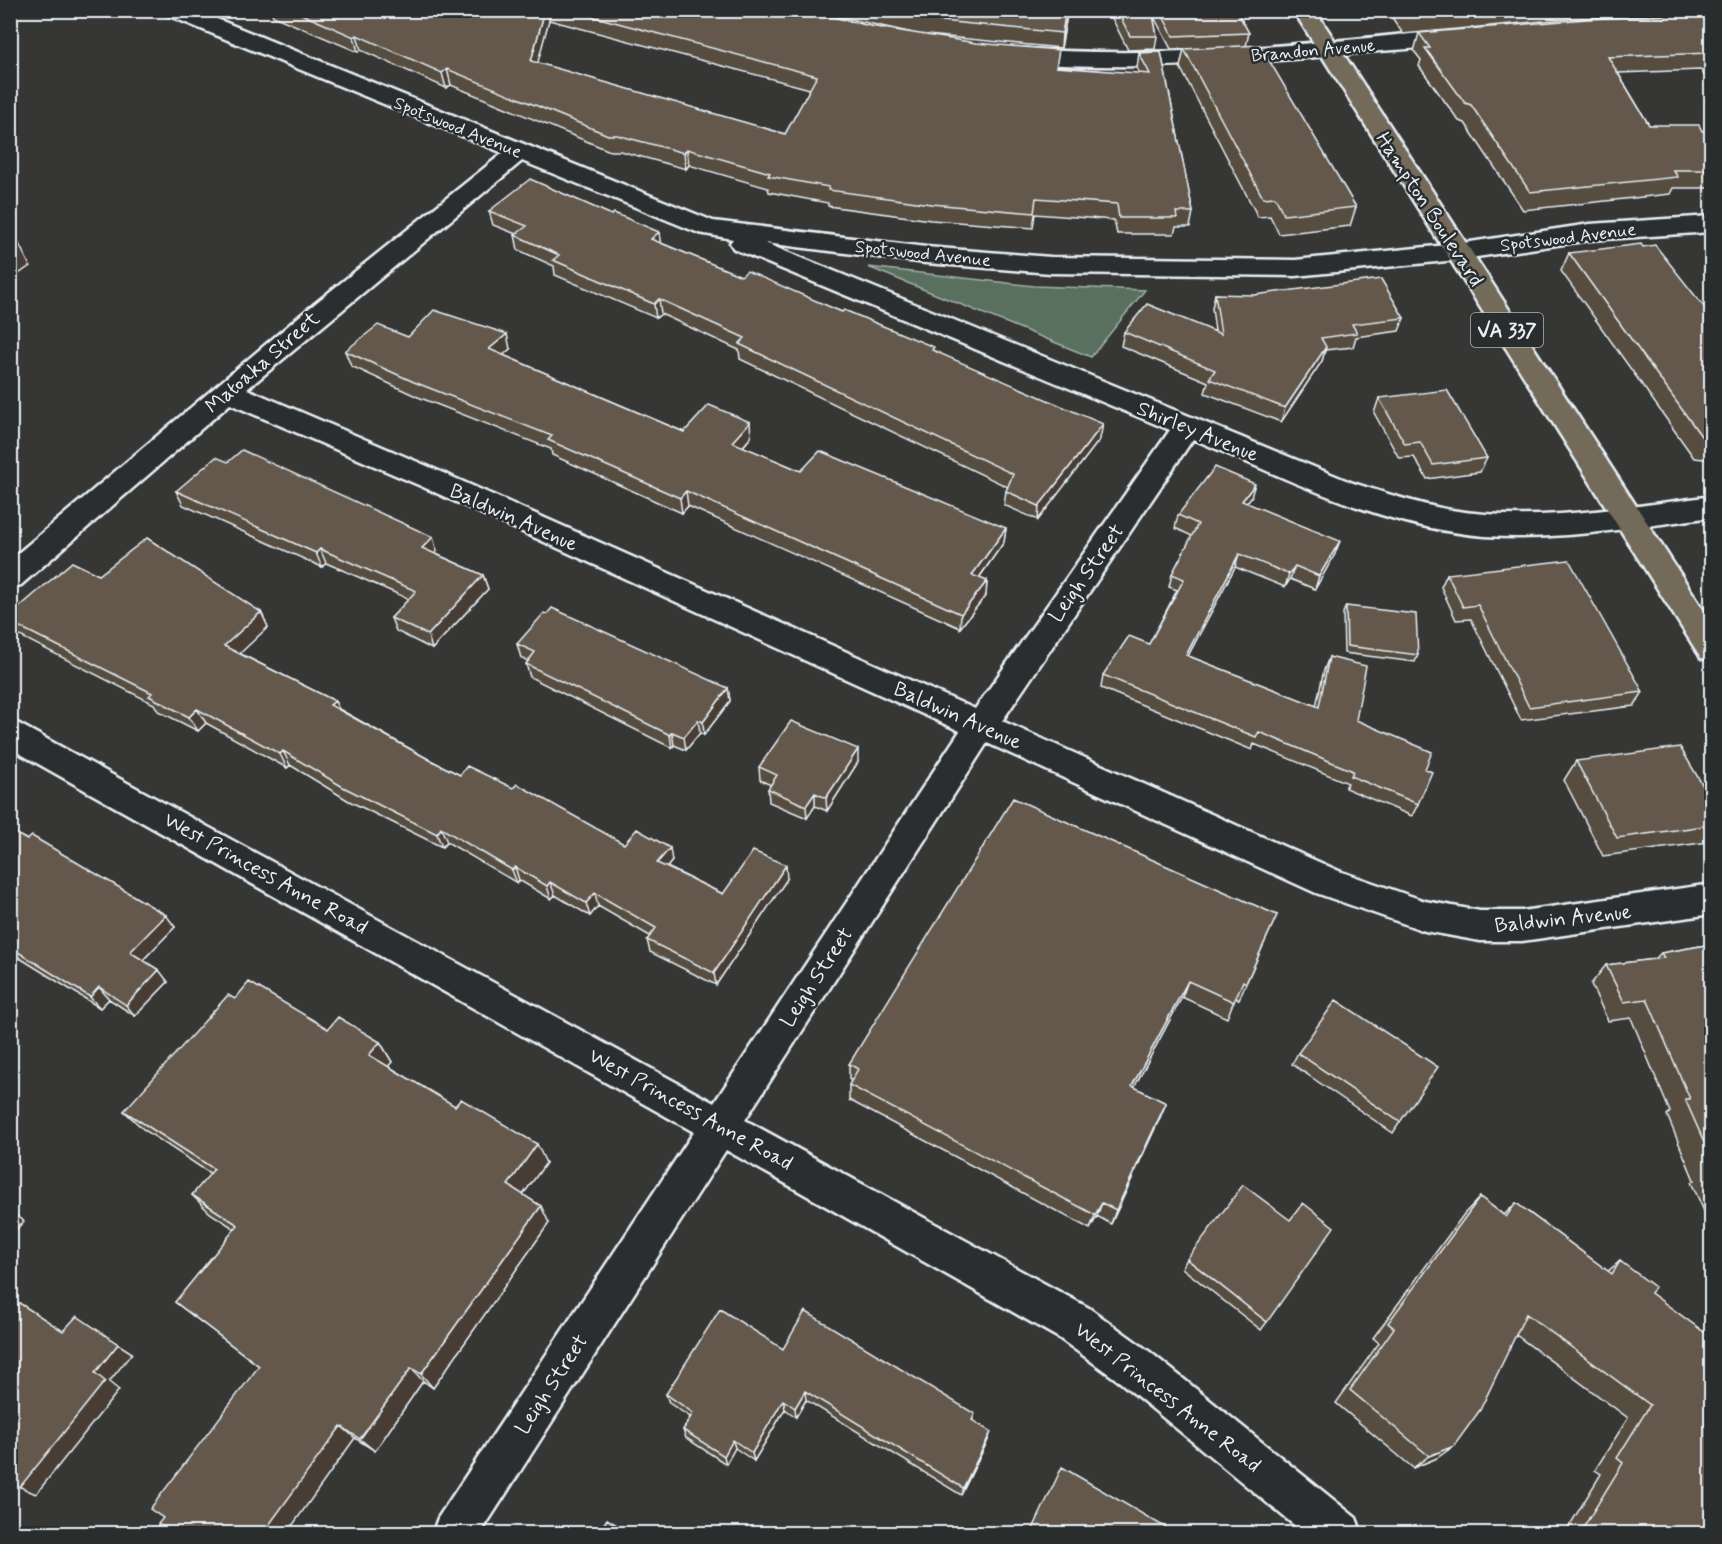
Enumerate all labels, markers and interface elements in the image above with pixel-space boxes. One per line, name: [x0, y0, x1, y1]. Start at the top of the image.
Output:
street label: Brandon Avenue: [1250, 34, 1376, 68]
street label: Spotswood Avenue: [390, 91, 526, 165]
street label: Hampton Boulevard: [1369, 127, 1490, 292]
street label: Spotswood Avenue: [1499, 218, 1637, 258]
street label: Spotswood Avenue: [854, 235, 992, 273]
street label: Matoaka Street: [199, 305, 326, 420]
road number: VA 337: [1471, 313, 1543, 347]
street label: Shirley Avenue: [1132, 395, 1263, 469]
street label: Baldwin Avenue: [445, 477, 582, 559]
street label: Leigh Street: [1043, 519, 1131, 628]
street label: Baldwin Avenue: [889, 675, 1026, 757]
street label: West Princess Anne Road: [159, 806, 373, 942]
street label: Baldwin Avenue: [1493, 898, 1633, 940]
street label: Leigh Street: [774, 922, 860, 1033]
street label: West Princess Anne Road: [584, 1042, 798, 1178]
street label: West Princess Anne Road: [1068, 1316, 1266, 1479]
street label: Leigh Street: [509, 1329, 595, 1440]

